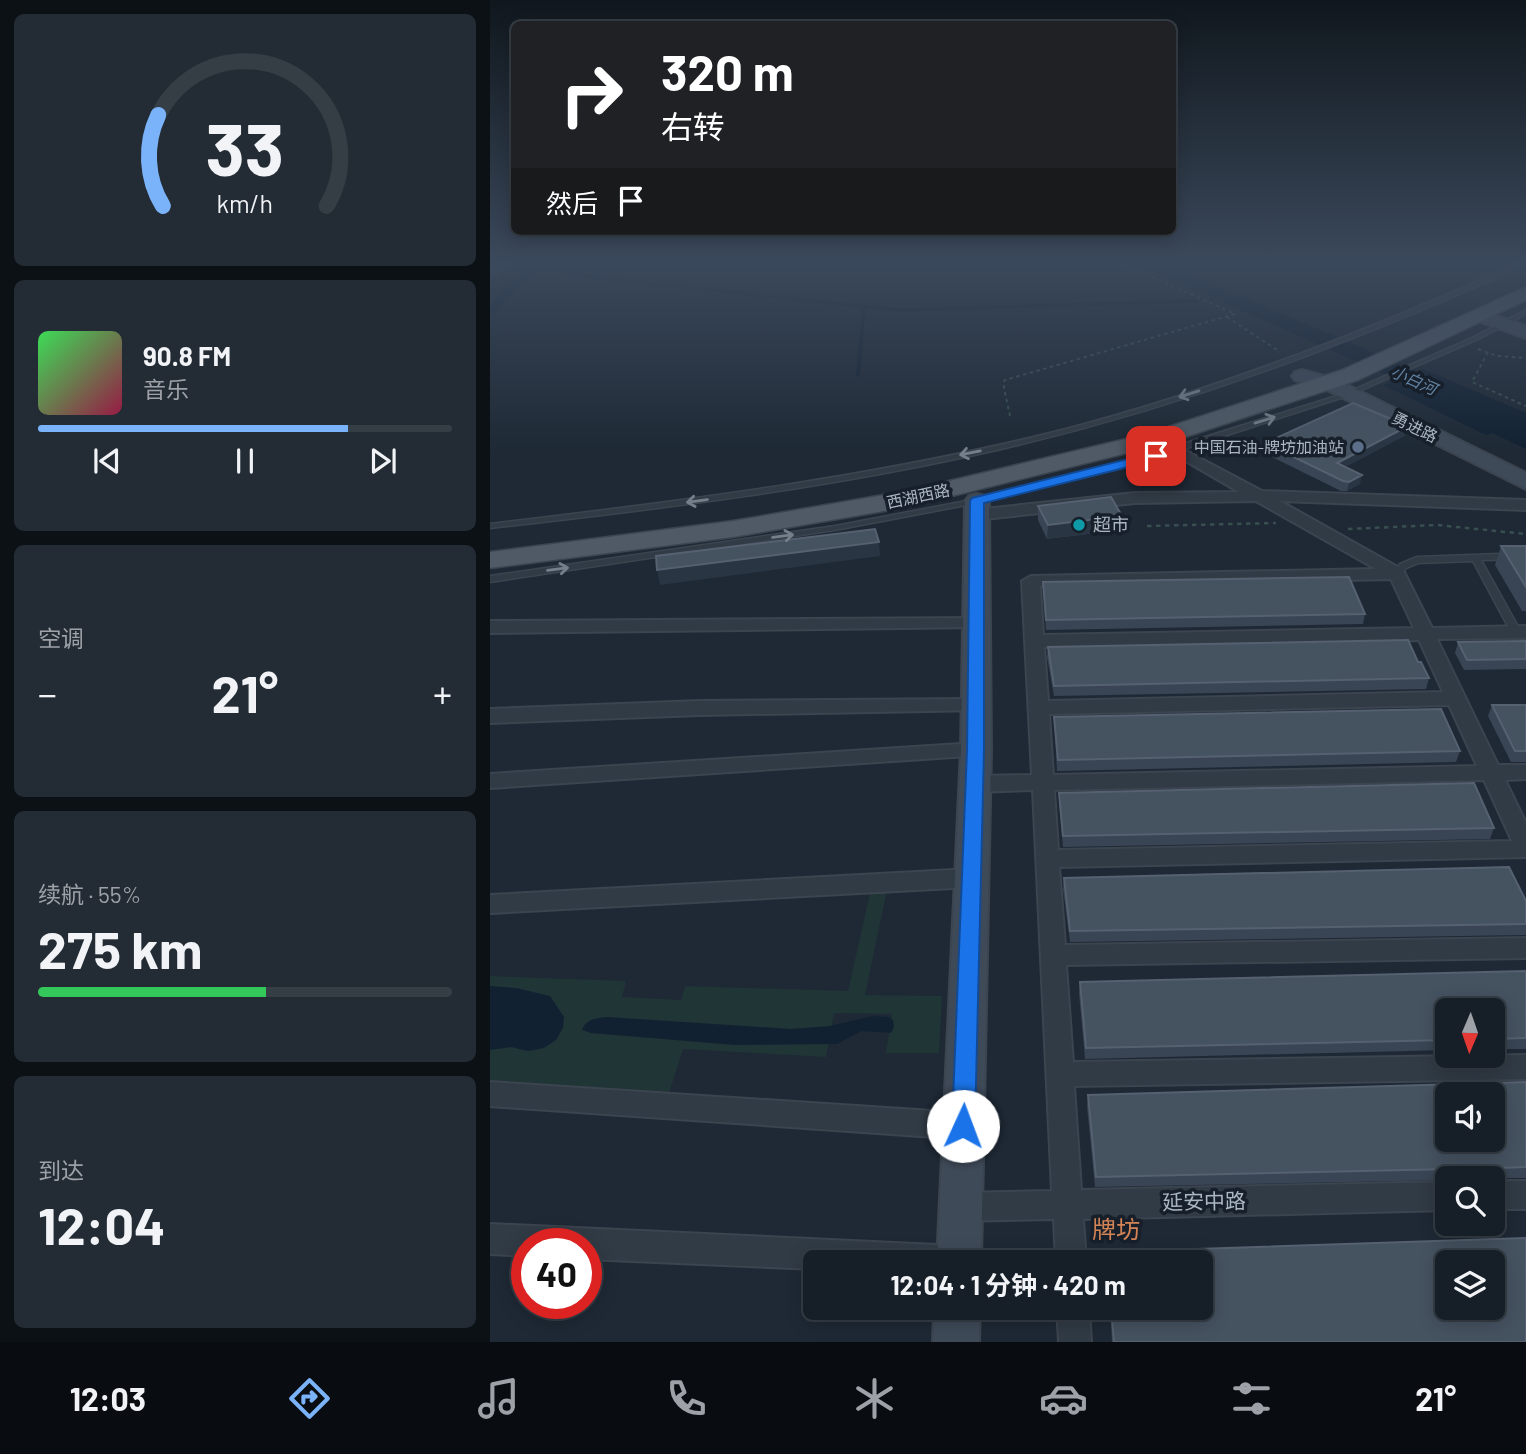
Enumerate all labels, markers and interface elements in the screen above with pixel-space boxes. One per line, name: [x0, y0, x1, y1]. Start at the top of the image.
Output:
text: 320 m: [661, 42, 794, 101]
icon: right: [546, 49, 637, 140]
text: 33: [206, 103, 284, 191]
text: 右转: [661, 107, 725, 145]
icon: arrive: [612, 182, 650, 220]
text: 然后: [546, 187, 598, 218]
text: km/h: [217, 188, 273, 218]
text: 90.8 FM: [143, 340, 231, 371]
water label: 小白河: [1388, 361, 1443, 399]
text: 音乐: [143, 375, 189, 403]
one-way arrow: [1179, 389, 1201, 402]
street label: 勇进路: [1389, 407, 1441, 446]
one-way arrow: [1254, 412, 1276, 425]
pin: [1126, 426, 1186, 486]
icon: arrive: [1137, 437, 1175, 475]
place label: 中国石油-牌坊加油站: [1194, 437, 1344, 456]
marker: 中国石油-牌坊加油站: [1350, 439, 1366, 455]
icon: previous: [88, 442, 126, 480]
icon: pause: [226, 442, 264, 480]
icon: next: [364, 442, 402, 480]
one-way arrow: [959, 447, 982, 461]
street label: 西湖西路: [885, 480, 951, 511]
one-way arrow: [687, 495, 709, 508]
place label: 超市: [1093, 513, 1129, 535]
marker: 超市: [1071, 517, 1087, 533]
one-way arrow: [771, 530, 794, 543]
one-way arrow: [546, 563, 568, 576]
text: 空调: [38, 624, 84, 652]
text: 21°: [212, 661, 278, 723]
text: −: [38, 670, 57, 716]
text: +: [433, 670, 452, 716]
text: 续航 · 55%: [38, 880, 141, 908]
text: 275 km: [38, 917, 202, 979]
north arrow: [1435, 998, 1505, 1068]
map controls: [1435, 998, 1505, 1320]
button: sound: [1435, 1082, 1505, 1152]
position arrow: [926, 1089, 1000, 1163]
text: 到达: [38, 1156, 84, 1184]
button: search: [1435, 1166, 1505, 1236]
street label: 延安中路: [1162, 1187, 1246, 1214]
text: 12:04: [38, 1193, 166, 1255]
district label: 牌坊: [1092, 1214, 1140, 1243]
speed limit sign: 40: [511, 1228, 602, 1319]
button: layers: [1435, 1250, 1505, 1320]
text: 12:04 · 1 分钟 · 420 m: [890, 1269, 1126, 1300]
icon: directions: [285, 1374, 334, 1423]
icon: music: [474, 1374, 523, 1423]
icon: phone: [662, 1374, 711, 1423]
icon: climate: [850, 1374, 899, 1423]
icon: car: [1039, 1374, 1088, 1423]
icon: filters: [1227, 1374, 1276, 1423]
text: 12:03: [70, 1379, 146, 1417]
text: 21°: [1415, 1379, 1456, 1417]

